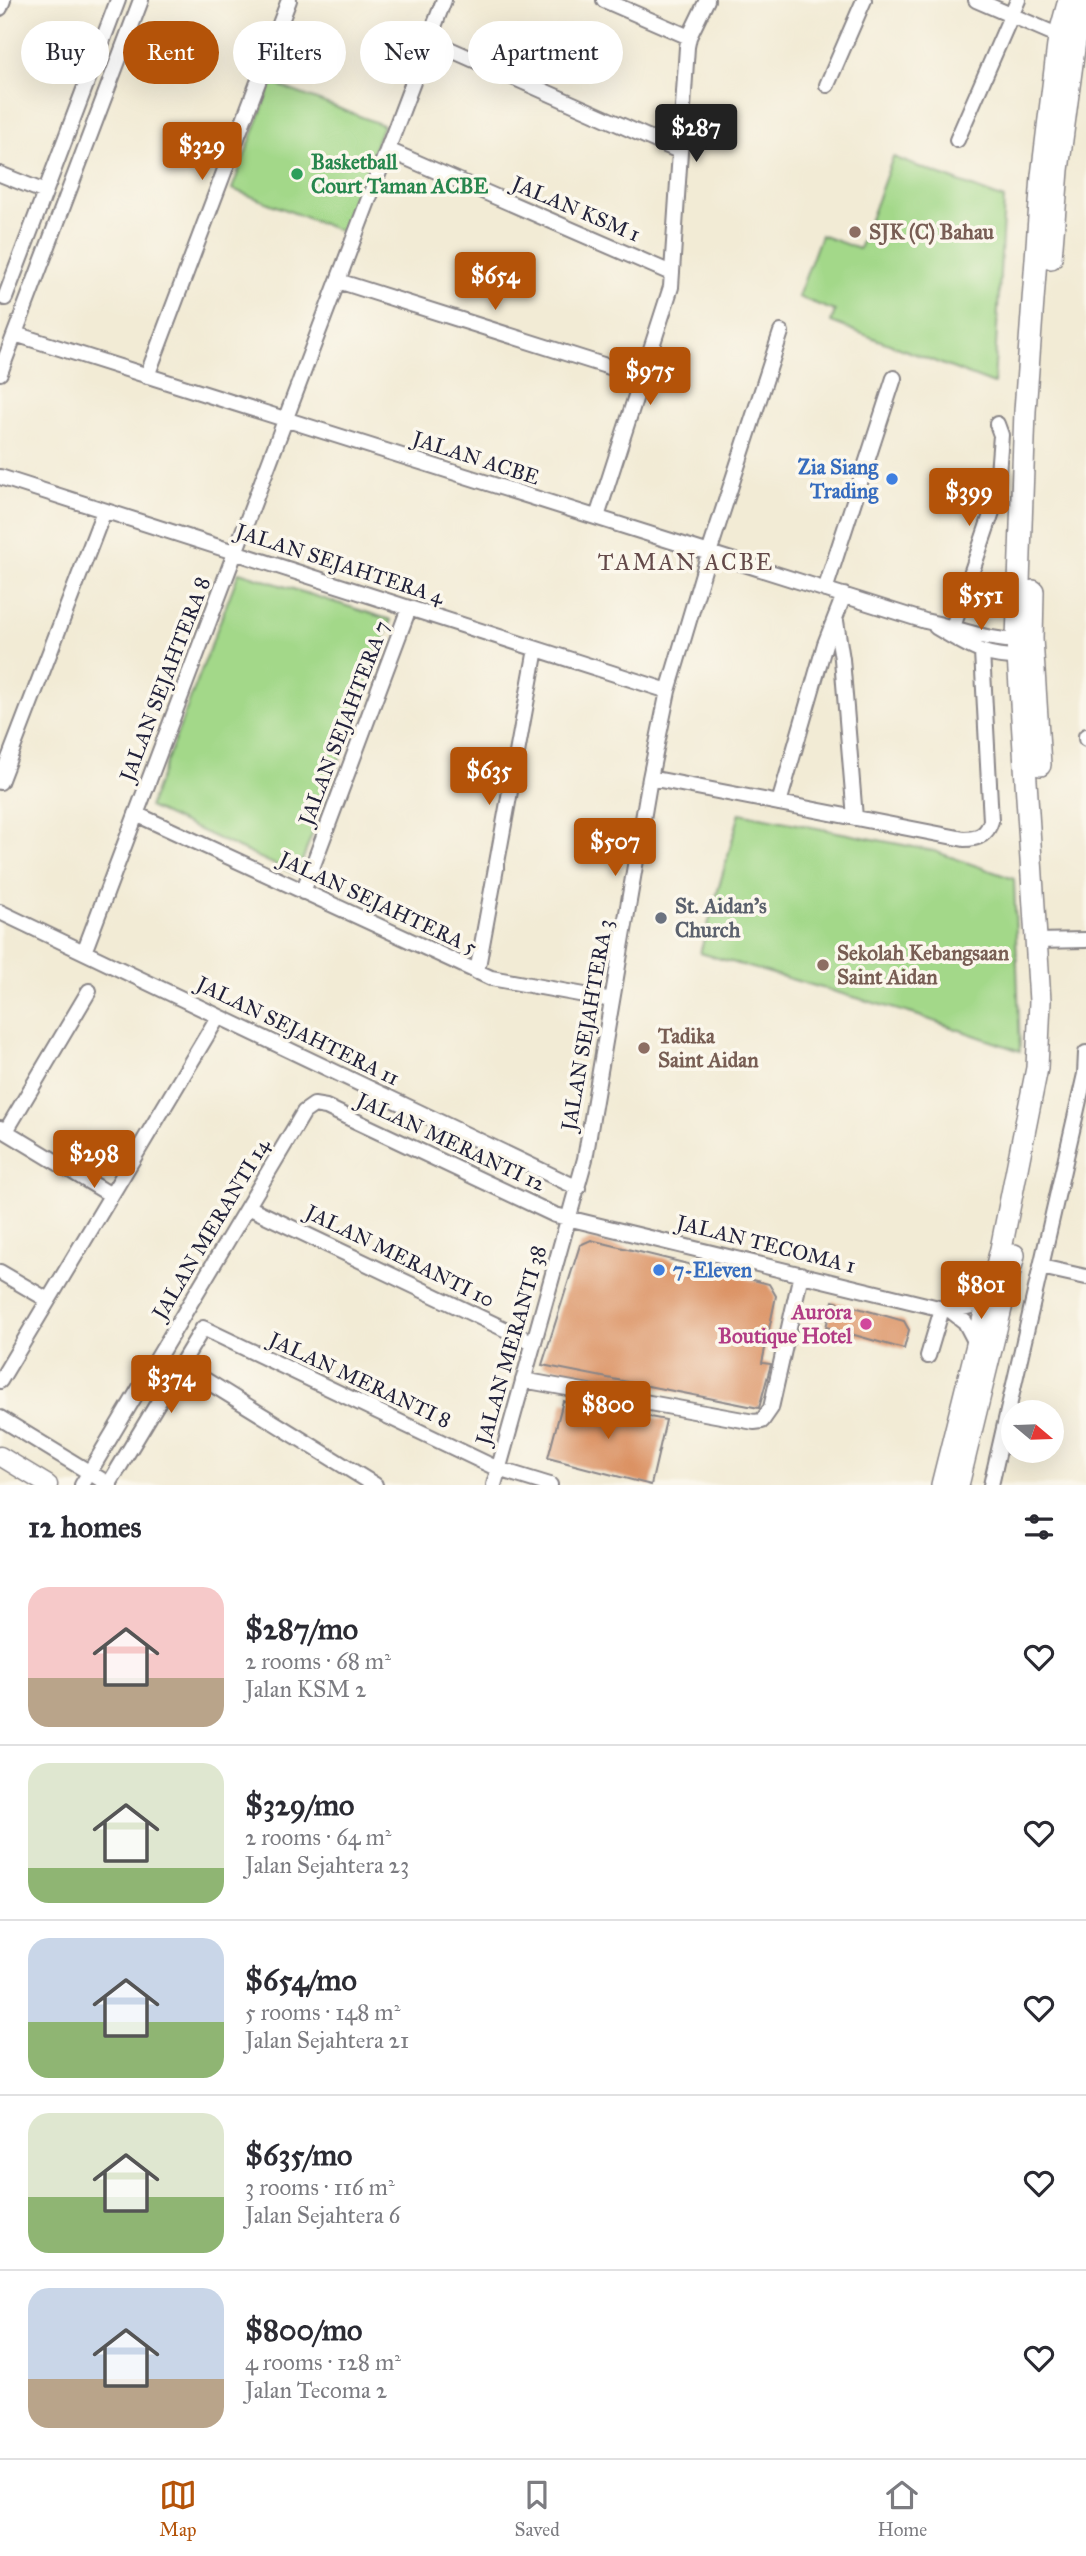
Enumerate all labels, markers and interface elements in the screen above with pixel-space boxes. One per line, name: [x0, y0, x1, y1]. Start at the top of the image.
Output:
chip: Buy: [21, 21, 109, 84]
chip: Rent: [123, 21, 219, 84]
chip: Filters: [233, 21, 346, 84]
chip: New: [360, 21, 454, 84]
chip: Apartment: [468, 21, 623, 84]
pin: $287: [655, 104, 737, 164]
text: $287: [671, 113, 721, 141]
pin: $329: [161, 122, 243, 182]
text: $329: [179, 131, 225, 159]
place label: Basketball Court Taman ACBE: [311, 149, 488, 199]
marker: Basketball Court Taman ACBE: [289, 166, 305, 182]
street label: JALAN KSM 1: [506, 170, 644, 248]
place label: SJK (C) Bahau: [869, 219, 995, 246]
marker: SJK (C) Bahau: [847, 224, 863, 240]
pin: $654: [454, 252, 536, 312]
text: $654: [471, 261, 519, 289]
pin: $975: [609, 348, 691, 407]
text: $975: [625, 356, 675, 384]
street label: JALAN ACBE: [407, 425, 543, 491]
place label: Zia Siang Trading: [798, 454, 879, 504]
pin: $399: [928, 468, 1010, 528]
marker: Zia Siang Trading: [884, 471, 900, 487]
text: $399: [945, 477, 993, 505]
street label: JALAN SEJAHTERA 4: [231, 517, 449, 610]
district label: TAMAN ACBE: [598, 548, 774, 576]
pin: $551: [940, 572, 1022, 632]
street label: JALAN SEJAHTERA 8: [113, 573, 216, 787]
text: $551: [959, 581, 1003, 609]
street label: JALAN SEJAHTERA 7: [292, 617, 395, 831]
pin: $635: [448, 748, 530, 807]
text: $635: [466, 756, 512, 784]
pin: $507: [574, 818, 656, 878]
text: $507: [590, 827, 640, 855]
street label: JALAN SEJAHTERA 5: [273, 845, 481, 960]
place label: St. Aidan's Church: [675, 893, 767, 943]
marker: St. Aidan's Church: [653, 910, 669, 926]
street label: JALAN SEJAHTERA 3: [555, 917, 618, 1135]
place label: Sekolah Kebangsaan Saint Aidan: [837, 940, 1010, 990]
marker: Sekolah Kebangsaan Saint Aidan: [815, 957, 831, 973]
street label: JALAN SEJAHTERA 11: [191, 970, 404, 1091]
place label: Tadika Saint Aidan: [657, 1023, 759, 1073]
marker: Tadika Saint Aidan: [636, 1040, 652, 1056]
street label: JALAN MERANTI 12: [351, 1086, 550, 1197]
pin: $298: [53, 1130, 135, 1190]
street label: JALAN MERANTI 14: [146, 1133, 276, 1326]
text: $298: [69, 1139, 119, 1167]
street label: JALAN MERANTI 10: [300, 1198, 499, 1313]
street label: JALAN TECOMA 1: [672, 1209, 858, 1279]
street label: JALAN MERANTI 38: [470, 1242, 552, 1450]
place label: 7-Eleven: [673, 1257, 753, 1283]
marker: 7-Eleven: [651, 1262, 667, 1278]
pin: $801: [940, 1262, 1022, 1321]
text: $801: [957, 1270, 1005, 1298]
place label: Aurora Boutique Hotel: [718, 1299, 853, 1349]
marker: Aurora Boutique Hotel: [858, 1316, 874, 1332]
street label: JALAN MERANTI 8: [263, 1326, 455, 1434]
pin: $374: [130, 1356, 212, 1415]
text: $374: [147, 1364, 195, 1392]
pin: $800: [567, 1382, 649, 1441]
text: $800: [582, 1390, 634, 1418]
north arrow: [1001, 1400, 1064, 1463]
map controls: [1001, 1400, 1064, 1463]
icon: filters: [1020, 1508, 1058, 1546]
text: 12 homes: [28, 1509, 141, 1545]
text: $287/mo: [245, 1611, 358, 1647]
icon: home: [84, 1615, 168, 1699]
icon: heart: [1020, 1638, 1058, 1676]
text: 2 rooms · 68 m²: [245, 1647, 391, 1675]
text: Jalan KSM 2: [245, 1675, 366, 1703]
text: $329/mo: [245, 1787, 354, 1823]
icon: home: [84, 1791, 168, 1875]
icon: heart: [1020, 1814, 1058, 1852]
text: 2 rooms · 64 m²: [245, 1823, 391, 1851]
text: Jalan Sejahtera 23: [245, 1851, 409, 1879]
text: $654/mo: [245, 1962, 357, 1998]
icon: home: [84, 1966, 168, 2050]
icon: heart: [1020, 1989, 1058, 2027]
text: 5 rooms · 148 m²: [245, 1998, 400, 2026]
text: Jalan Sejahtera 21: [245, 2026, 409, 2054]
text: $635/mo: [245, 2137, 352, 2173]
icon: home: [84, 2141, 168, 2225]
icon: heart: [1020, 2164, 1058, 2202]
text: 3 rooms · 116 m²: [245, 2173, 395, 2201]
text: Jalan Sejahtera 6: [245, 2201, 400, 2229]
text: $800/mo: [245, 2312, 362, 2348]
icon: home: [84, 2316, 168, 2400]
icon: heart: [1020, 2339, 1058, 2377]
text: 4 rooms · 128 m²: [245, 2348, 401, 2376]
text: Jalan Tecoma 2: [245, 2376, 387, 2404]
tab: Map: [159, 2476, 197, 2541]
tab: Saved: [515, 2476, 560, 2541]
tab: Home: [877, 2476, 927, 2541]

